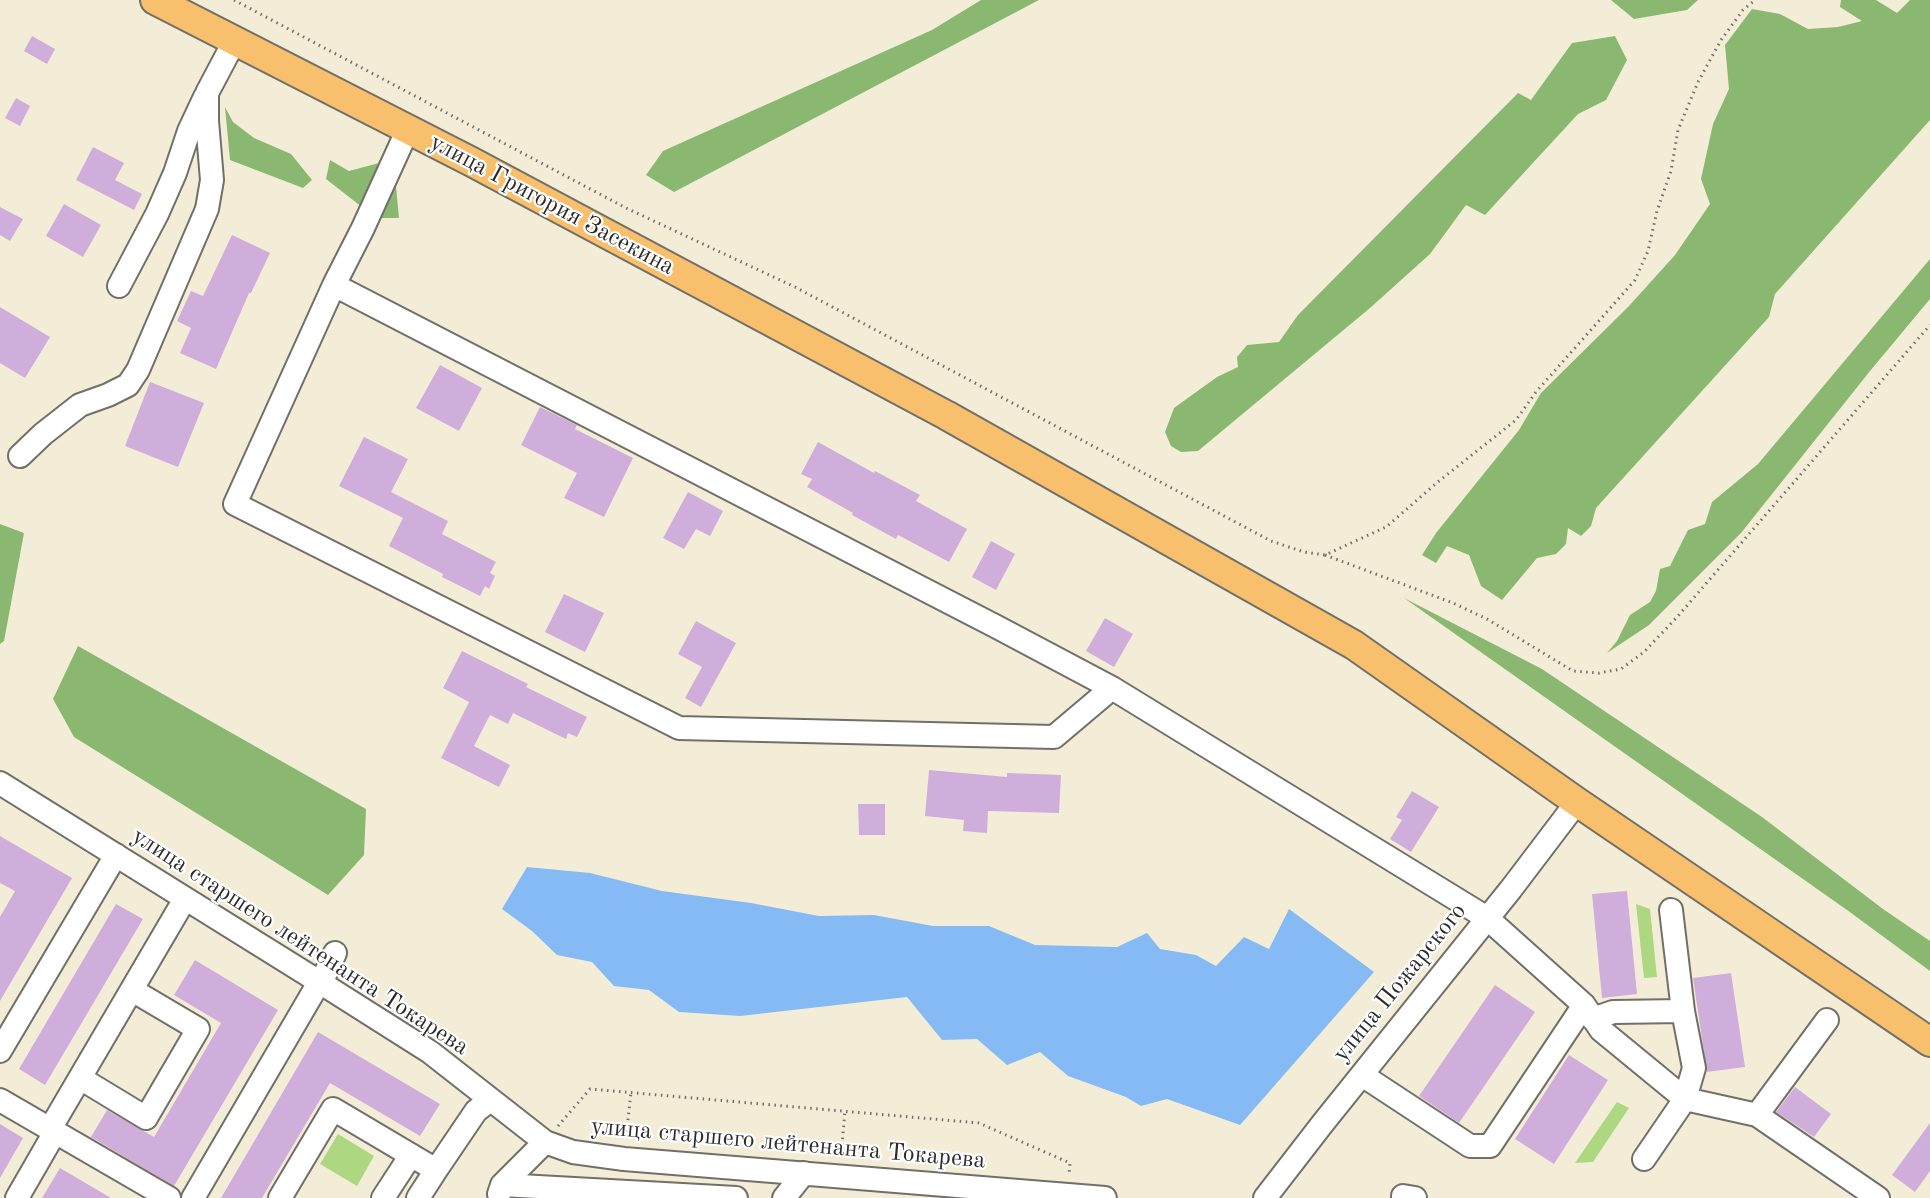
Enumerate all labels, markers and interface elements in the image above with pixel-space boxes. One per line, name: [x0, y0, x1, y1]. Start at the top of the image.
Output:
street label: улица Григория Засекина: [425, 128, 679, 282]
street label: улица старшего лейтенанта Токарева: [126, 822, 474, 1062]
street label: улица Пожарского: [1327, 898, 1473, 1068]
street label: улица старшего лейтенанта Токарева: [589, 1112, 987, 1176]

